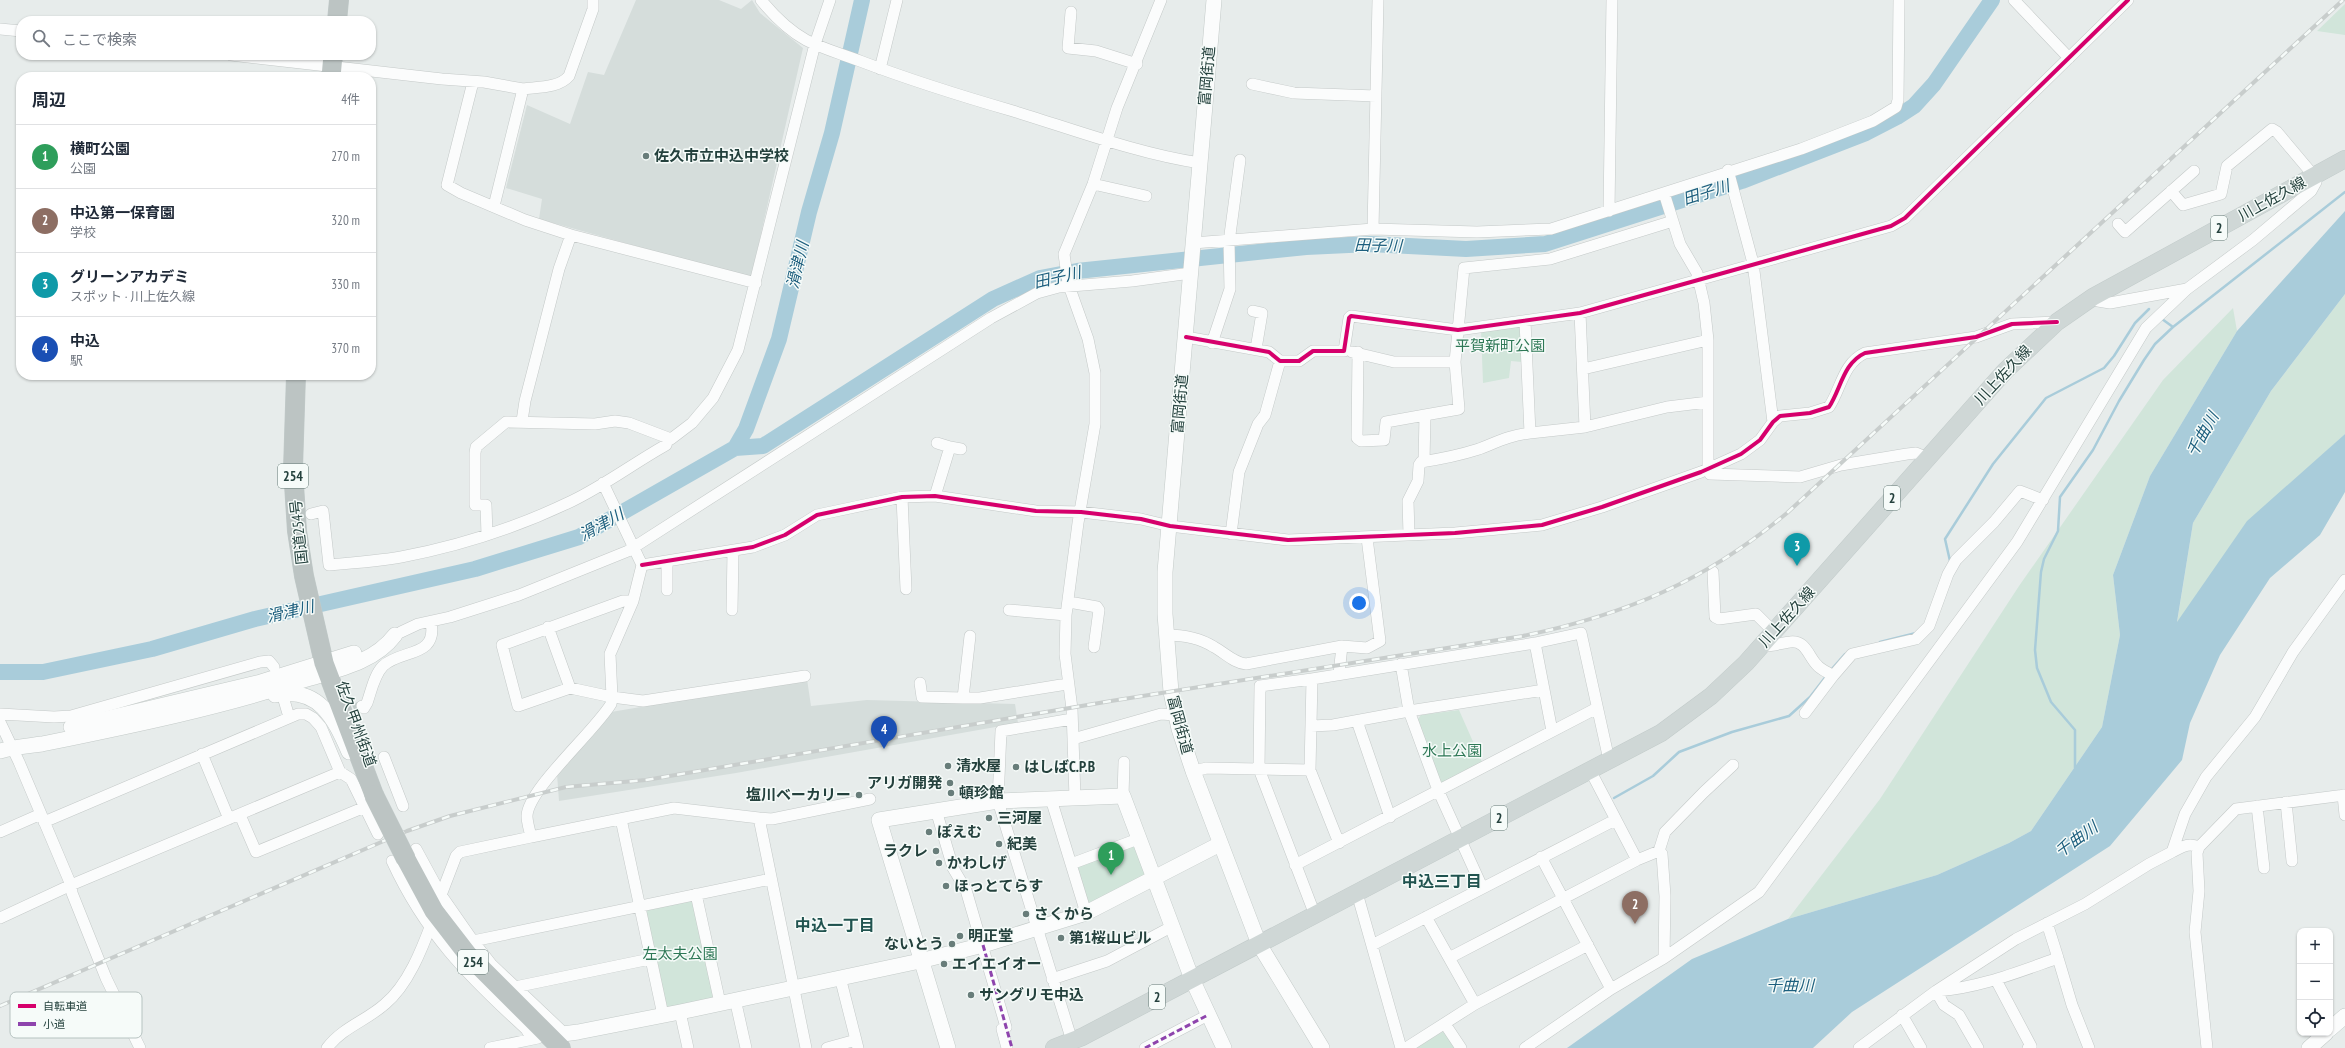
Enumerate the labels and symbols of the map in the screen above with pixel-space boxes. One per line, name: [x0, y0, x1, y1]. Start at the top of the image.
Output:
street label: 富岡街道: [1194, 45, 1219, 107]
place label: 佐久市立中込中学校: [654, 146, 789, 165]
marker: 佐久市立中込中学校: [641, 151, 651, 161]
street label: 川上佐久線: [2234, 172, 2309, 225]
water label: 田子川: [1680, 174, 1734, 209]
road number: 2: [2211, 216, 2227, 240]
water label: 田子川: [1354, 235, 1404, 255]
water label: 滑津川: [782, 237, 813, 291]
water label: 田子川: [1031, 261, 1085, 292]
park label: 平賀新町公園: [1455, 336, 1545, 355]
street label: 川上佐久線: [1970, 341, 2035, 409]
street label: 富岡街道: [1167, 373, 1192, 435]
water label: 千曲川: [2182, 406, 2223, 460]
road number: 254: [278, 464, 308, 488]
road number: 2: [1884, 486, 1900, 510]
street label: 国道254号: [286, 499, 311, 565]
water label: 滑津川: [575, 503, 629, 544]
pin: 3: [1784, 533, 1810, 566]
street label: 川上佐久線: [1754, 582, 1819, 651]
your location: [1349, 593, 1369, 613]
water label: 滑津川: [264, 595, 318, 626]
street label: 佐久甲州街道: [332, 678, 381, 769]
street label: 富岡街道: [1164, 693, 1197, 756]
pin: 4: [871, 716, 897, 749]
park label: 水上公園: [1422, 741, 1482, 760]
place label: 清水屋: [956, 756, 1001, 775]
place label: はしばC.P.B: [1024, 757, 1095, 776]
marker: 清水屋: [943, 761, 953, 771]
marker: はしばC.P.B: [1011, 762, 1021, 772]
place label: アリガ開発: [867, 773, 943, 792]
marker: アリガ開発: [945, 778, 955, 788]
place label: 頓珍館: [959, 783, 1004, 802]
place label: 塩川ベーカリー: [746, 785, 851, 804]
marker: 頓珍館: [946, 788, 956, 798]
marker: 塩川ベーカリー: [854, 790, 864, 800]
road number: 2: [1491, 806, 1507, 830]
place label: 三河屋: [997, 808, 1042, 827]
marker: 三河屋: [984, 813, 994, 823]
water label: 千曲川: [2051, 816, 2103, 861]
place label: ぽえむ: [937, 822, 982, 841]
marker: ぽえむ: [924, 827, 934, 837]
place label: 紀美: [1007, 834, 1037, 853]
marker: 紀美: [994, 839, 1004, 849]
place label: ラクレ: [883, 841, 928, 860]
pin: 1: [1098, 842, 1124, 875]
marker: ラクレ: [931, 846, 941, 856]
place label: かわしげ: [947, 853, 1007, 872]
marker: かわしげ: [934, 858, 944, 868]
district label: 中込三丁目: [1402, 871, 1482, 891]
place label: ほっとてらす: [954, 876, 1043, 895]
marker: ほっとてらす: [941, 881, 951, 891]
pin: 2: [1622, 891, 1648, 924]
place label: さくから: [1034, 904, 1094, 923]
marker: さくから: [1021, 909, 1031, 919]
district label: 中込一丁目: [795, 915, 875, 935]
place label: 明正堂: [968, 926, 1013, 945]
place label: 第1桜山ビル: [1069, 928, 1151, 947]
marker: 明正堂: [955, 931, 965, 941]
marker: 第1桜山ビル: [1056, 933, 1066, 943]
place label: ないとう: [884, 934, 944, 953]
marker: ないとう: [947, 939, 957, 949]
park label: 左太夫公園: [642, 944, 718, 963]
road number: 254: [458, 950, 488, 974]
place label: エイエイオー: [952, 954, 1042, 973]
marker: エイエイオー: [939, 959, 949, 969]
water label: 千曲川: [1766, 975, 1816, 995]
place label: サングリモ中込: [979, 985, 1084, 1004]
road number: 2: [1149, 985, 1165, 1009]
marker: サングリモ中込: [966, 990, 976, 1000]
legend: [10, 992, 142, 1038]
text: 自転車道: [43, 999, 87, 1013]
text: 小道: [43, 1017, 65, 1031]

